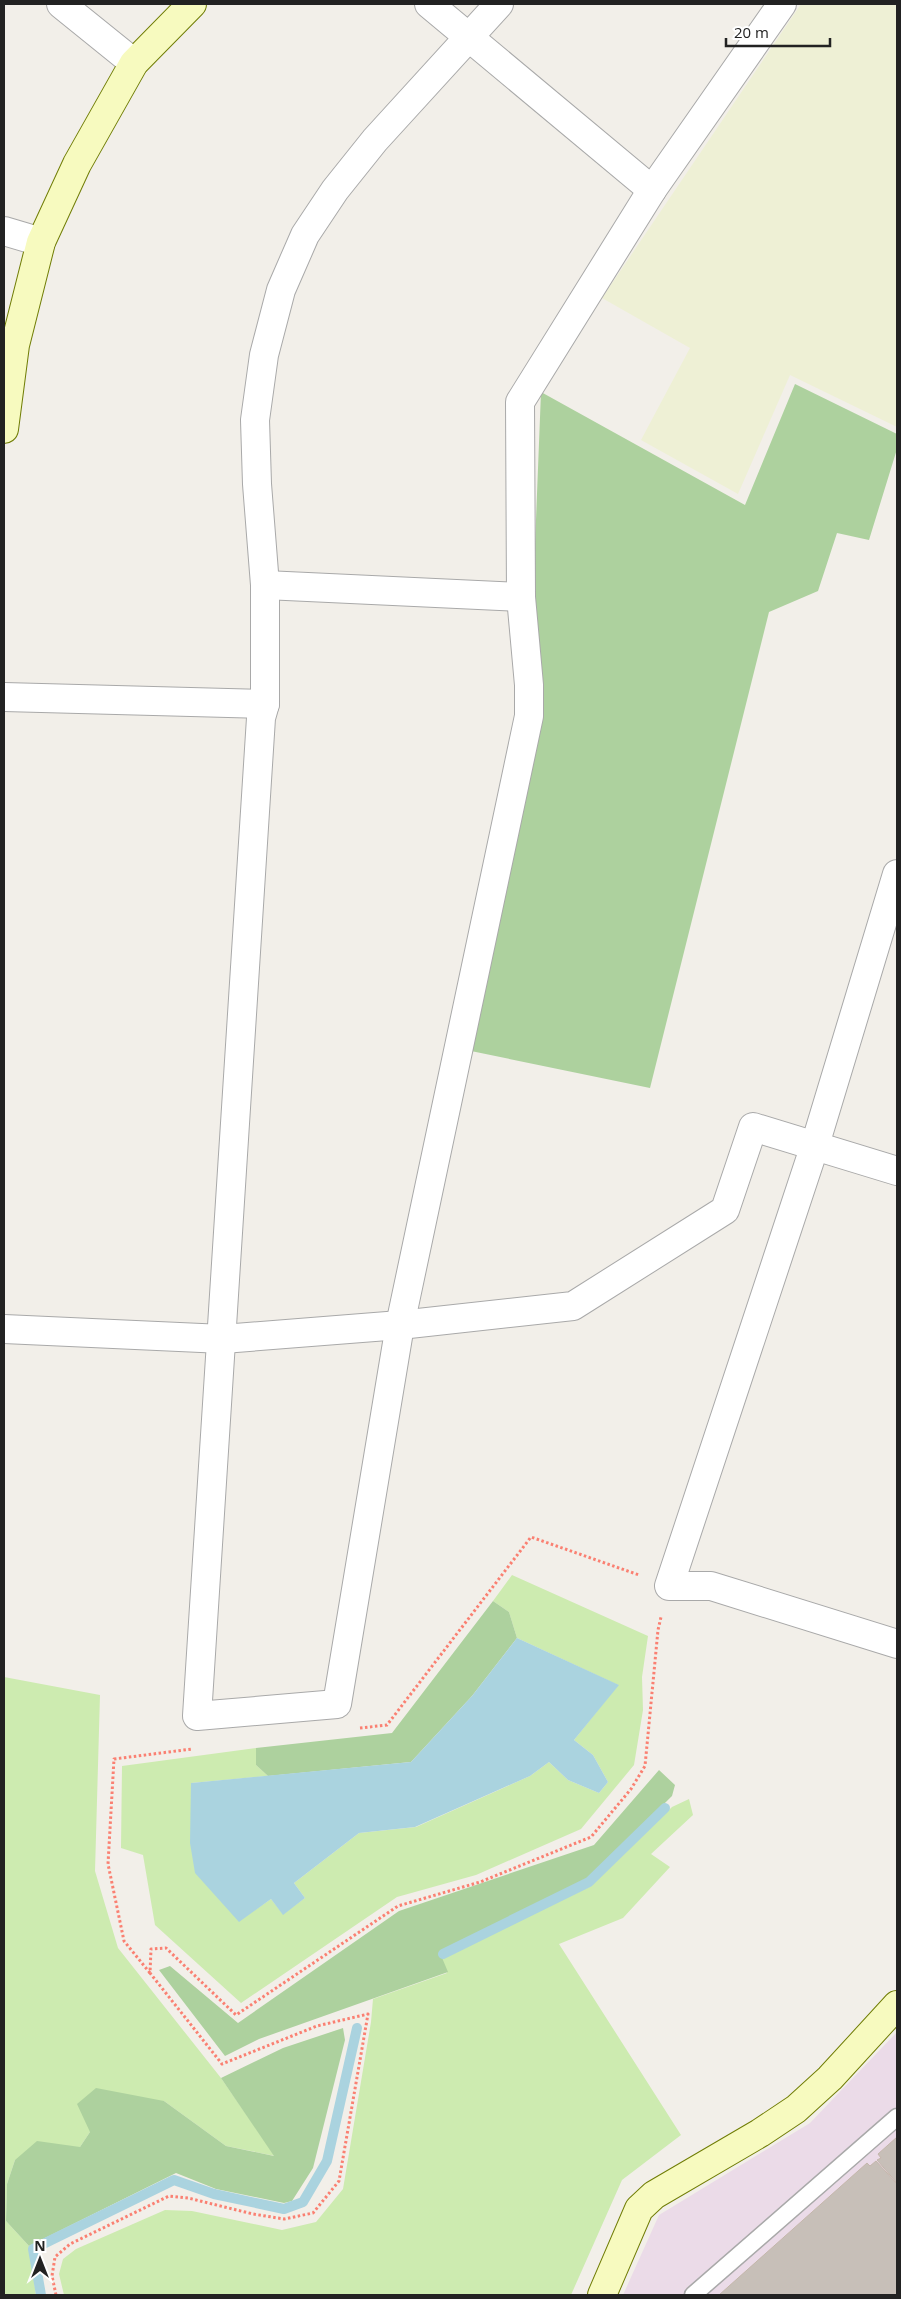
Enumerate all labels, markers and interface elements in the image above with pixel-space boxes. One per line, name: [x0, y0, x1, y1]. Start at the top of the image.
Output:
scale bar: [726, 15, 830, 47]
text: 20 m: [734, 22, 769, 42]
north arrow: [15, 2234, 65, 2284]
text: N: [34, 2236, 46, 2255]

